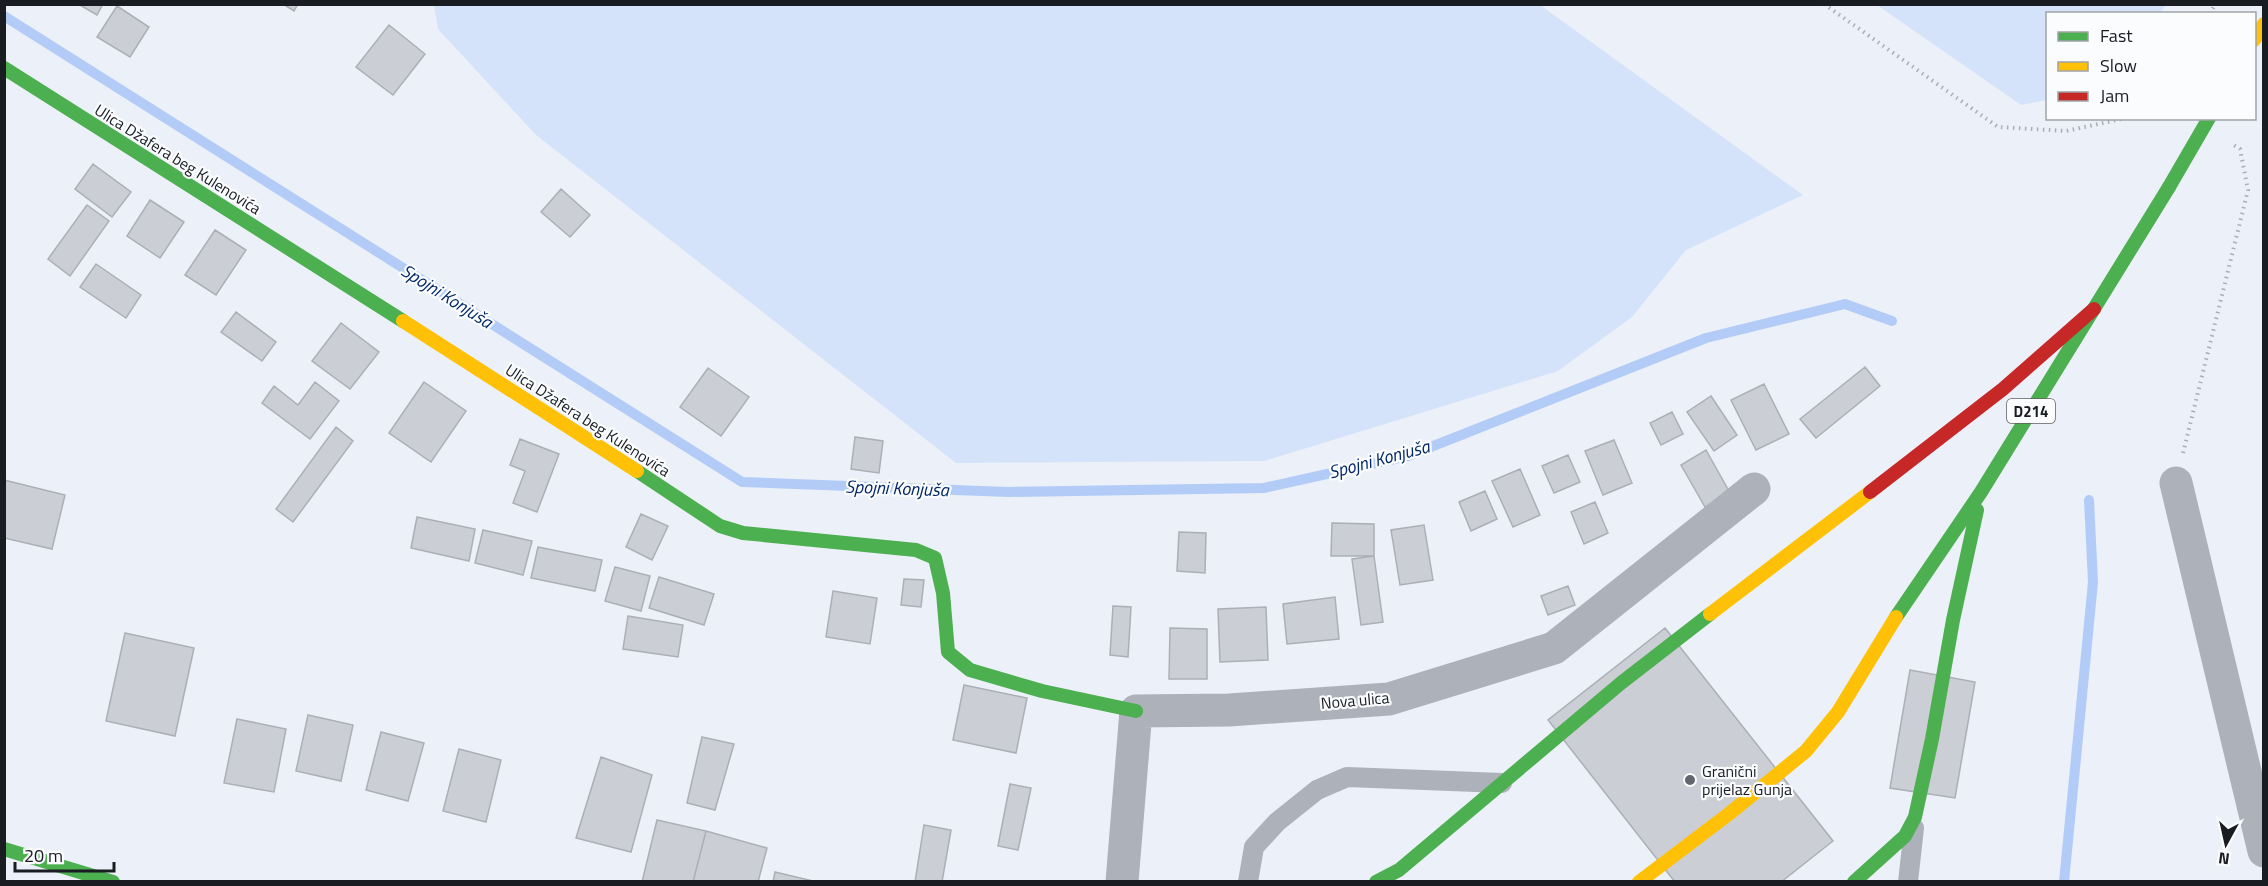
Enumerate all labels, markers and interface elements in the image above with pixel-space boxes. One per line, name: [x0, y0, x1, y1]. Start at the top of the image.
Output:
legend: [2046, 12, 2256, 120]
text: Fast: [2100, 22, 2133, 49]
text: Slow: [2100, 52, 2137, 79]
text: Jam: [2100, 82, 2129, 109]
street label: Ulica Džafera beg Kulenovića: [90, 98, 266, 220]
water label: Spojni Konjuša: [396, 257, 499, 335]
street label: Ulica Džafera beg Kulenovića: [501, 358, 675, 482]
road number: D214: [2007, 399, 2055, 423]
water label: Spojni Konjuša: [1326, 432, 1433, 485]
water label: Spojni Konjuša: [845, 473, 950, 503]
street label: Nova ulica: [1320, 685, 1390, 715]
place label: Granični prijelaz Gunja: [1702, 759, 1792, 801]
marker: Granični prijelaz Gunja: [1683, 773, 1697, 787]
north arrow: [2196, 814, 2256, 874]
scale bar: [15, 835, 114, 873]
text: 20 m: [24, 842, 63, 869]
text: N: [2217, 846, 2231, 872]

